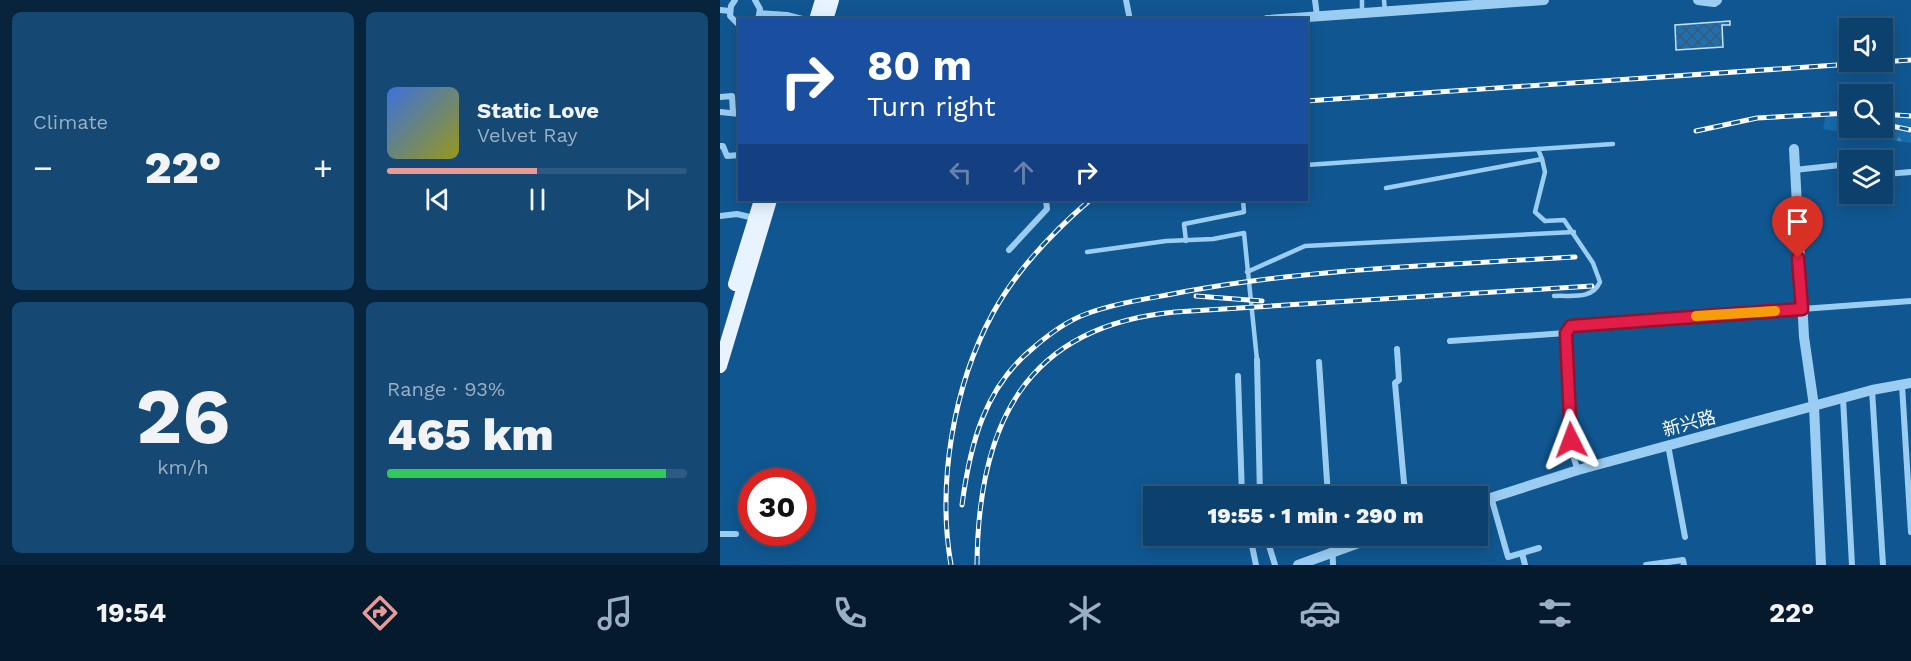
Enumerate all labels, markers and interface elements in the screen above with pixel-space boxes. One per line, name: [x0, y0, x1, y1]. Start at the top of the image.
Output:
map controls: [1839, 18, 1893, 204]
button: sound: [1839, 18, 1893, 72]
text: 80 m: [867, 41, 972, 90]
icon: right: [768, 42, 846, 120]
button: search: [1839, 84, 1893, 138]
text: Turn right: [867, 91, 996, 123]
text: Static Love: [477, 98, 599, 123]
text: Climate: [33, 110, 108, 134]
text: Velvet Ray: [477, 123, 578, 147]
text: 22°: [145, 141, 221, 194]
text: −: [33, 148, 53, 187]
text: +: [313, 148, 333, 187]
button: layers: [1839, 150, 1893, 204]
icon: left: [944, 156, 977, 189]
icon: ahead: [1007, 156, 1040, 189]
icon: right: [1070, 156, 1103, 189]
icon: previous: [421, 183, 454, 216]
icon: pause: [521, 183, 554, 216]
icon: next: [621, 183, 654, 216]
pin: [1772, 196, 1823, 258]
icon: arrive: [1781, 205, 1814, 238]
text: 26: [136, 370, 230, 462]
text: Range · 93%: [387, 377, 505, 401]
street label: 新兴路: [1660, 406, 1718, 440]
text: 465 km: [387, 408, 554, 461]
position arrow: [1539, 408, 1603, 472]
text: km/h: [157, 455, 209, 479]
speed limit sign: 30: [738, 468, 816, 546]
text: 19:55 · 1 min · 290 m: [1207, 503, 1424, 528]
icon: directions: [359, 592, 401, 634]
icon: music: [594, 592, 636, 634]
icon: phone: [829, 592, 871, 634]
icon: climate: [1064, 592, 1106, 634]
icon: car: [1299, 592, 1341, 634]
icon: filters: [1534, 592, 1576, 634]
text: 19:54: [96, 597, 166, 629]
text: 22°: [1769, 597, 1814, 629]

